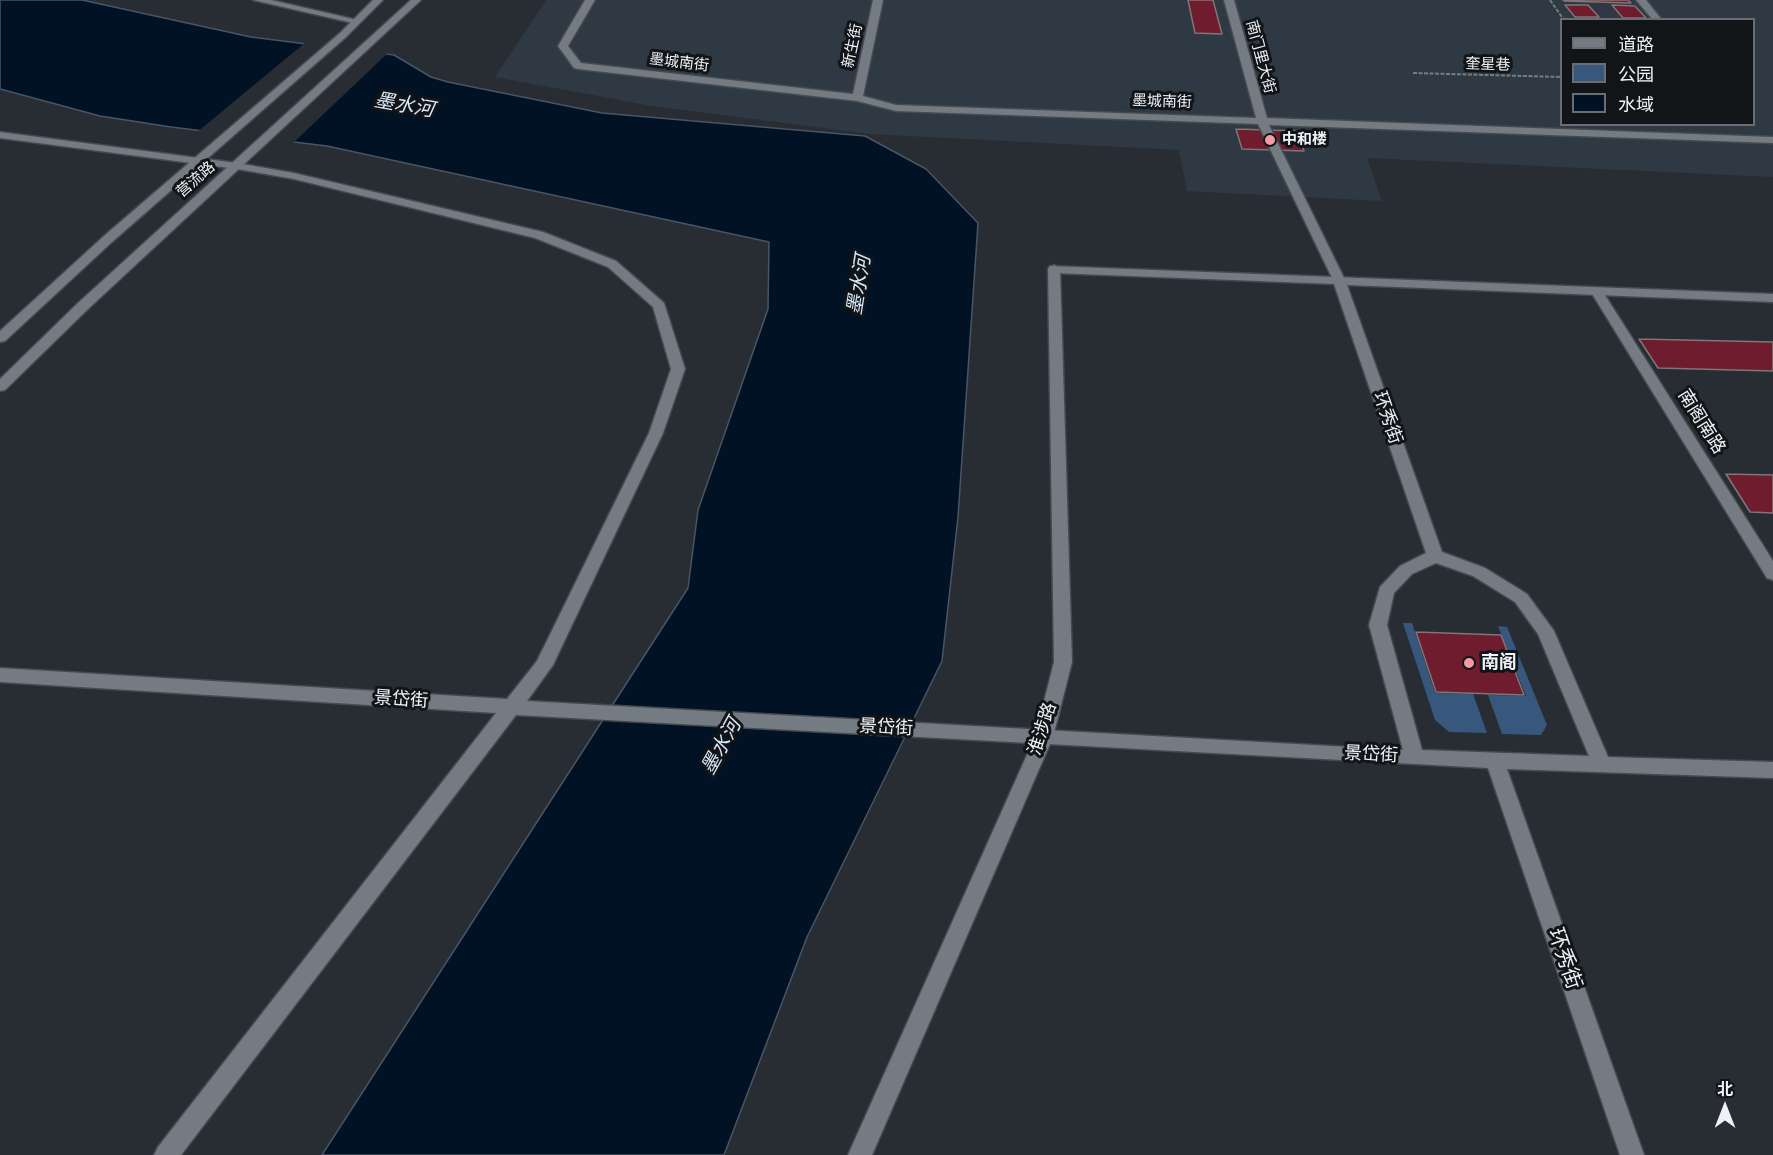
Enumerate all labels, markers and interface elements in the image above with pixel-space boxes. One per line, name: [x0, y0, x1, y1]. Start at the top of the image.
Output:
street label: 南门里大街: [1242, 18, 1278, 96]
legend: [1560, 18, 1755, 126]
street label: 新生街: [840, 22, 866, 70]
text: 道路: [1618, 32, 1654, 57]
street label: 墨城南街: [648, 50, 710, 76]
street label: 奎星巷: [1465, 55, 1511, 75]
text: 公园: [1618, 62, 1654, 87]
water label: 墨水河: [372, 89, 436, 123]
street label: 墨城南街: [1132, 92, 1192, 112]
text: 水域: [1618, 92, 1654, 117]
place label: 中和楼: [1282, 131, 1327, 149]
marker: 中和楼: [1263, 133, 1277, 147]
street label: 营流路: [173, 158, 219, 202]
water label: 墨水河: [843, 253, 877, 317]
street label: 南阁南路: [1673, 386, 1729, 458]
street label: 环秀街: [1368, 389, 1406, 447]
place label: 南阁: [1481, 652, 1517, 674]
marker: 南阁: [1462, 656, 1476, 670]
street label: 景岱街: [373, 687, 429, 713]
street label: 淮涉路: [1024, 700, 1062, 758]
water label: 墨水河: [697, 715, 747, 779]
street label: 景岱街: [858, 716, 914, 740]
street label: 景岱街: [1343, 743, 1399, 767]
street label: 环秀街: [1542, 925, 1586, 993]
north arrow: [1695, 1077, 1755, 1137]
text: 北: [1717, 1078, 1733, 1100]

